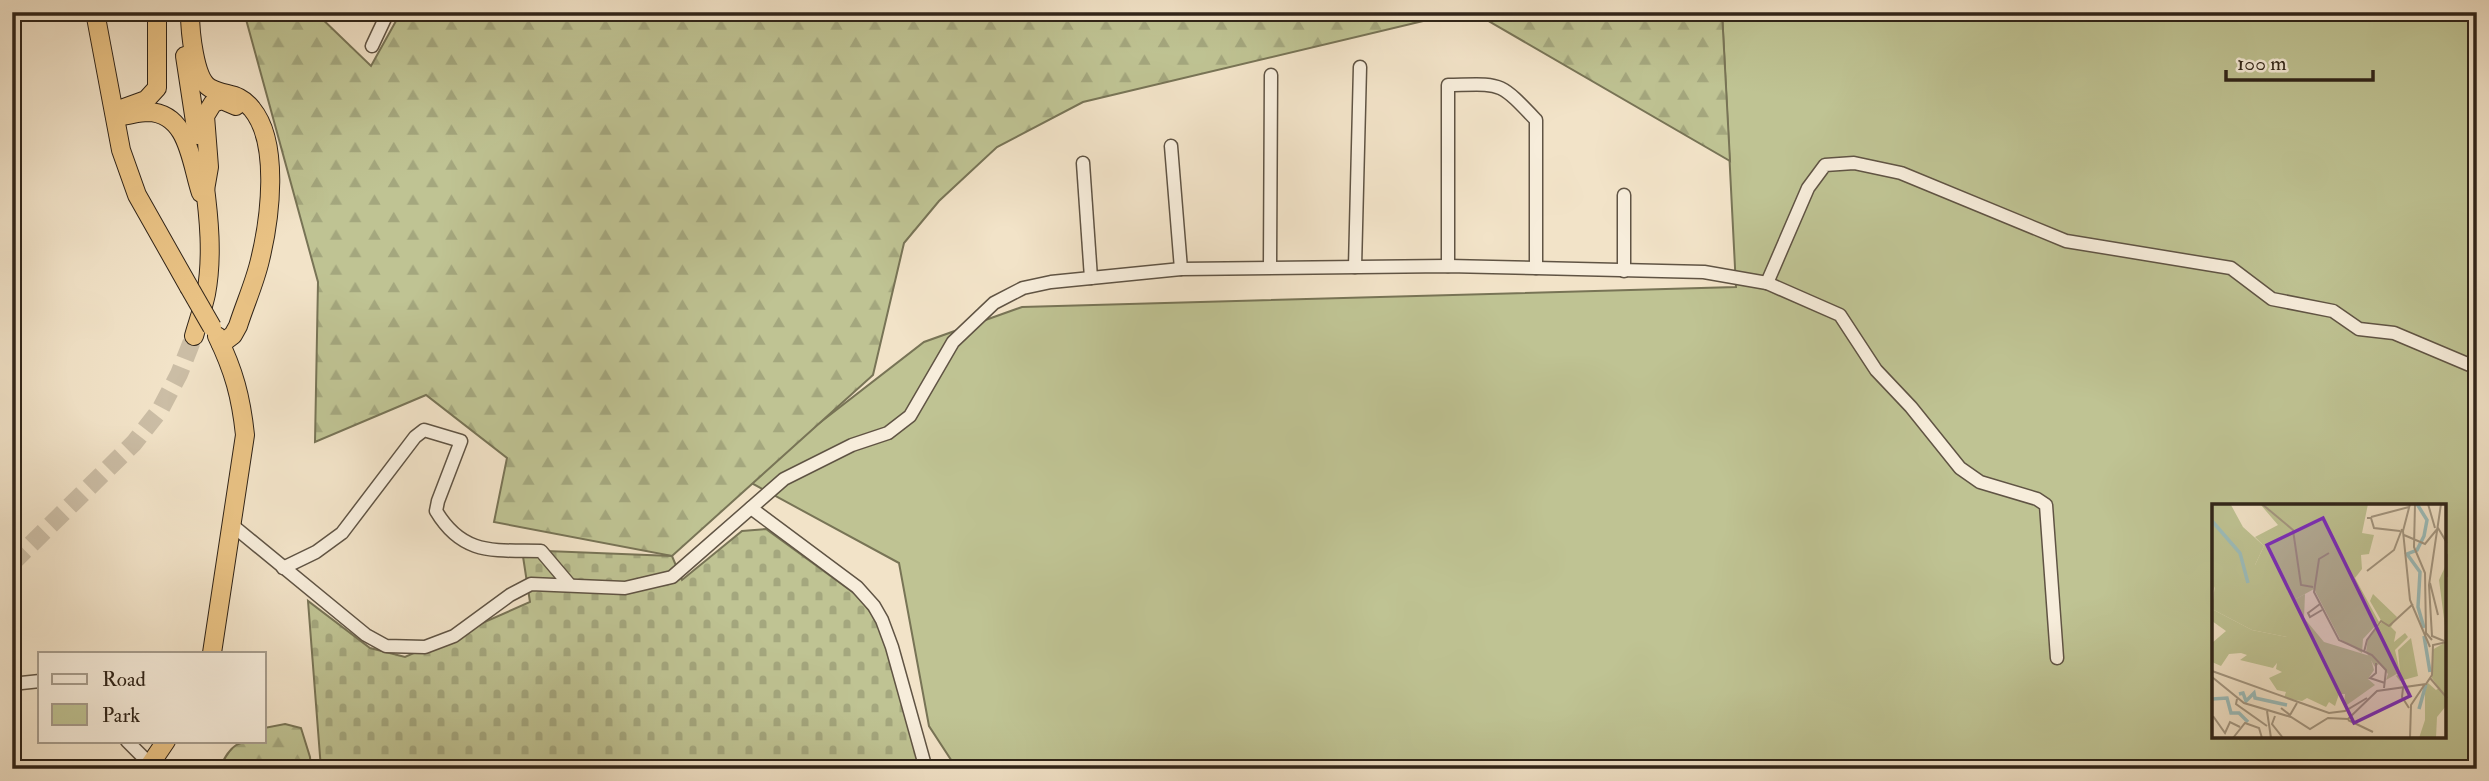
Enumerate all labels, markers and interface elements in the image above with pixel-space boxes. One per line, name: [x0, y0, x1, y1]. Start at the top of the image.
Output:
scale bar: [2226, 38, 2374, 82]
text: 100 m: [2237, 50, 2287, 77]
inset map: [2212, 504, 2447, 739]
legend: [38, 652, 266, 742]
text: Road: [102, 666, 147, 693]
text: Park: [102, 702, 140, 729]

